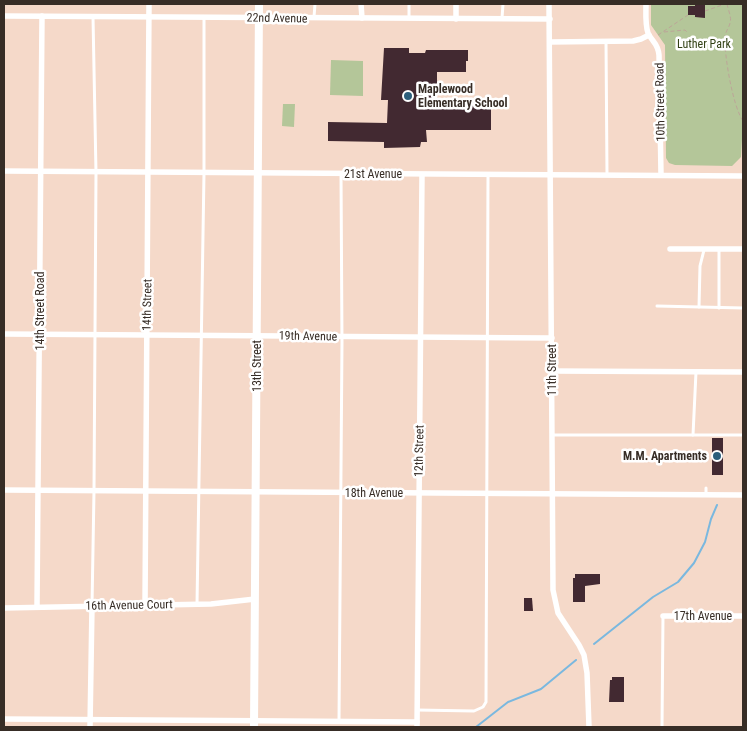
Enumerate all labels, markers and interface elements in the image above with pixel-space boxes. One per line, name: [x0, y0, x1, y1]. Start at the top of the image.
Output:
street label: 22nd Avenue: [246, 10, 308, 26]
park label: Luther Park: [677, 37, 732, 51]
street label: 10th Street Road: [652, 62, 668, 142]
place label: Maplewood Elementary School: [418, 82, 508, 110]
marker: Maplewood Elementary School: [402, 90, 414, 102]
street label: 21st Avenue: [344, 167, 402, 181]
street label: 14th Street Road: [33, 272, 47, 350]
street label: 14th Street: [140, 278, 154, 331]
street label: 19th Avenue: [279, 328, 338, 344]
street label: 13th Street: [250, 340, 264, 392]
street label: 11th Street: [545, 344, 559, 396]
street label: 12th Street: [412, 424, 426, 477]
place label: M.M. Apartments: [623, 449, 708, 463]
marker: M.M. Apartments: [711, 450, 723, 462]
street label: 18th Avenue: [345, 486, 404, 500]
street label: 16th Avenue Court: [85, 597, 173, 613]
street label: 17th Avenue: [674, 609, 733, 623]

